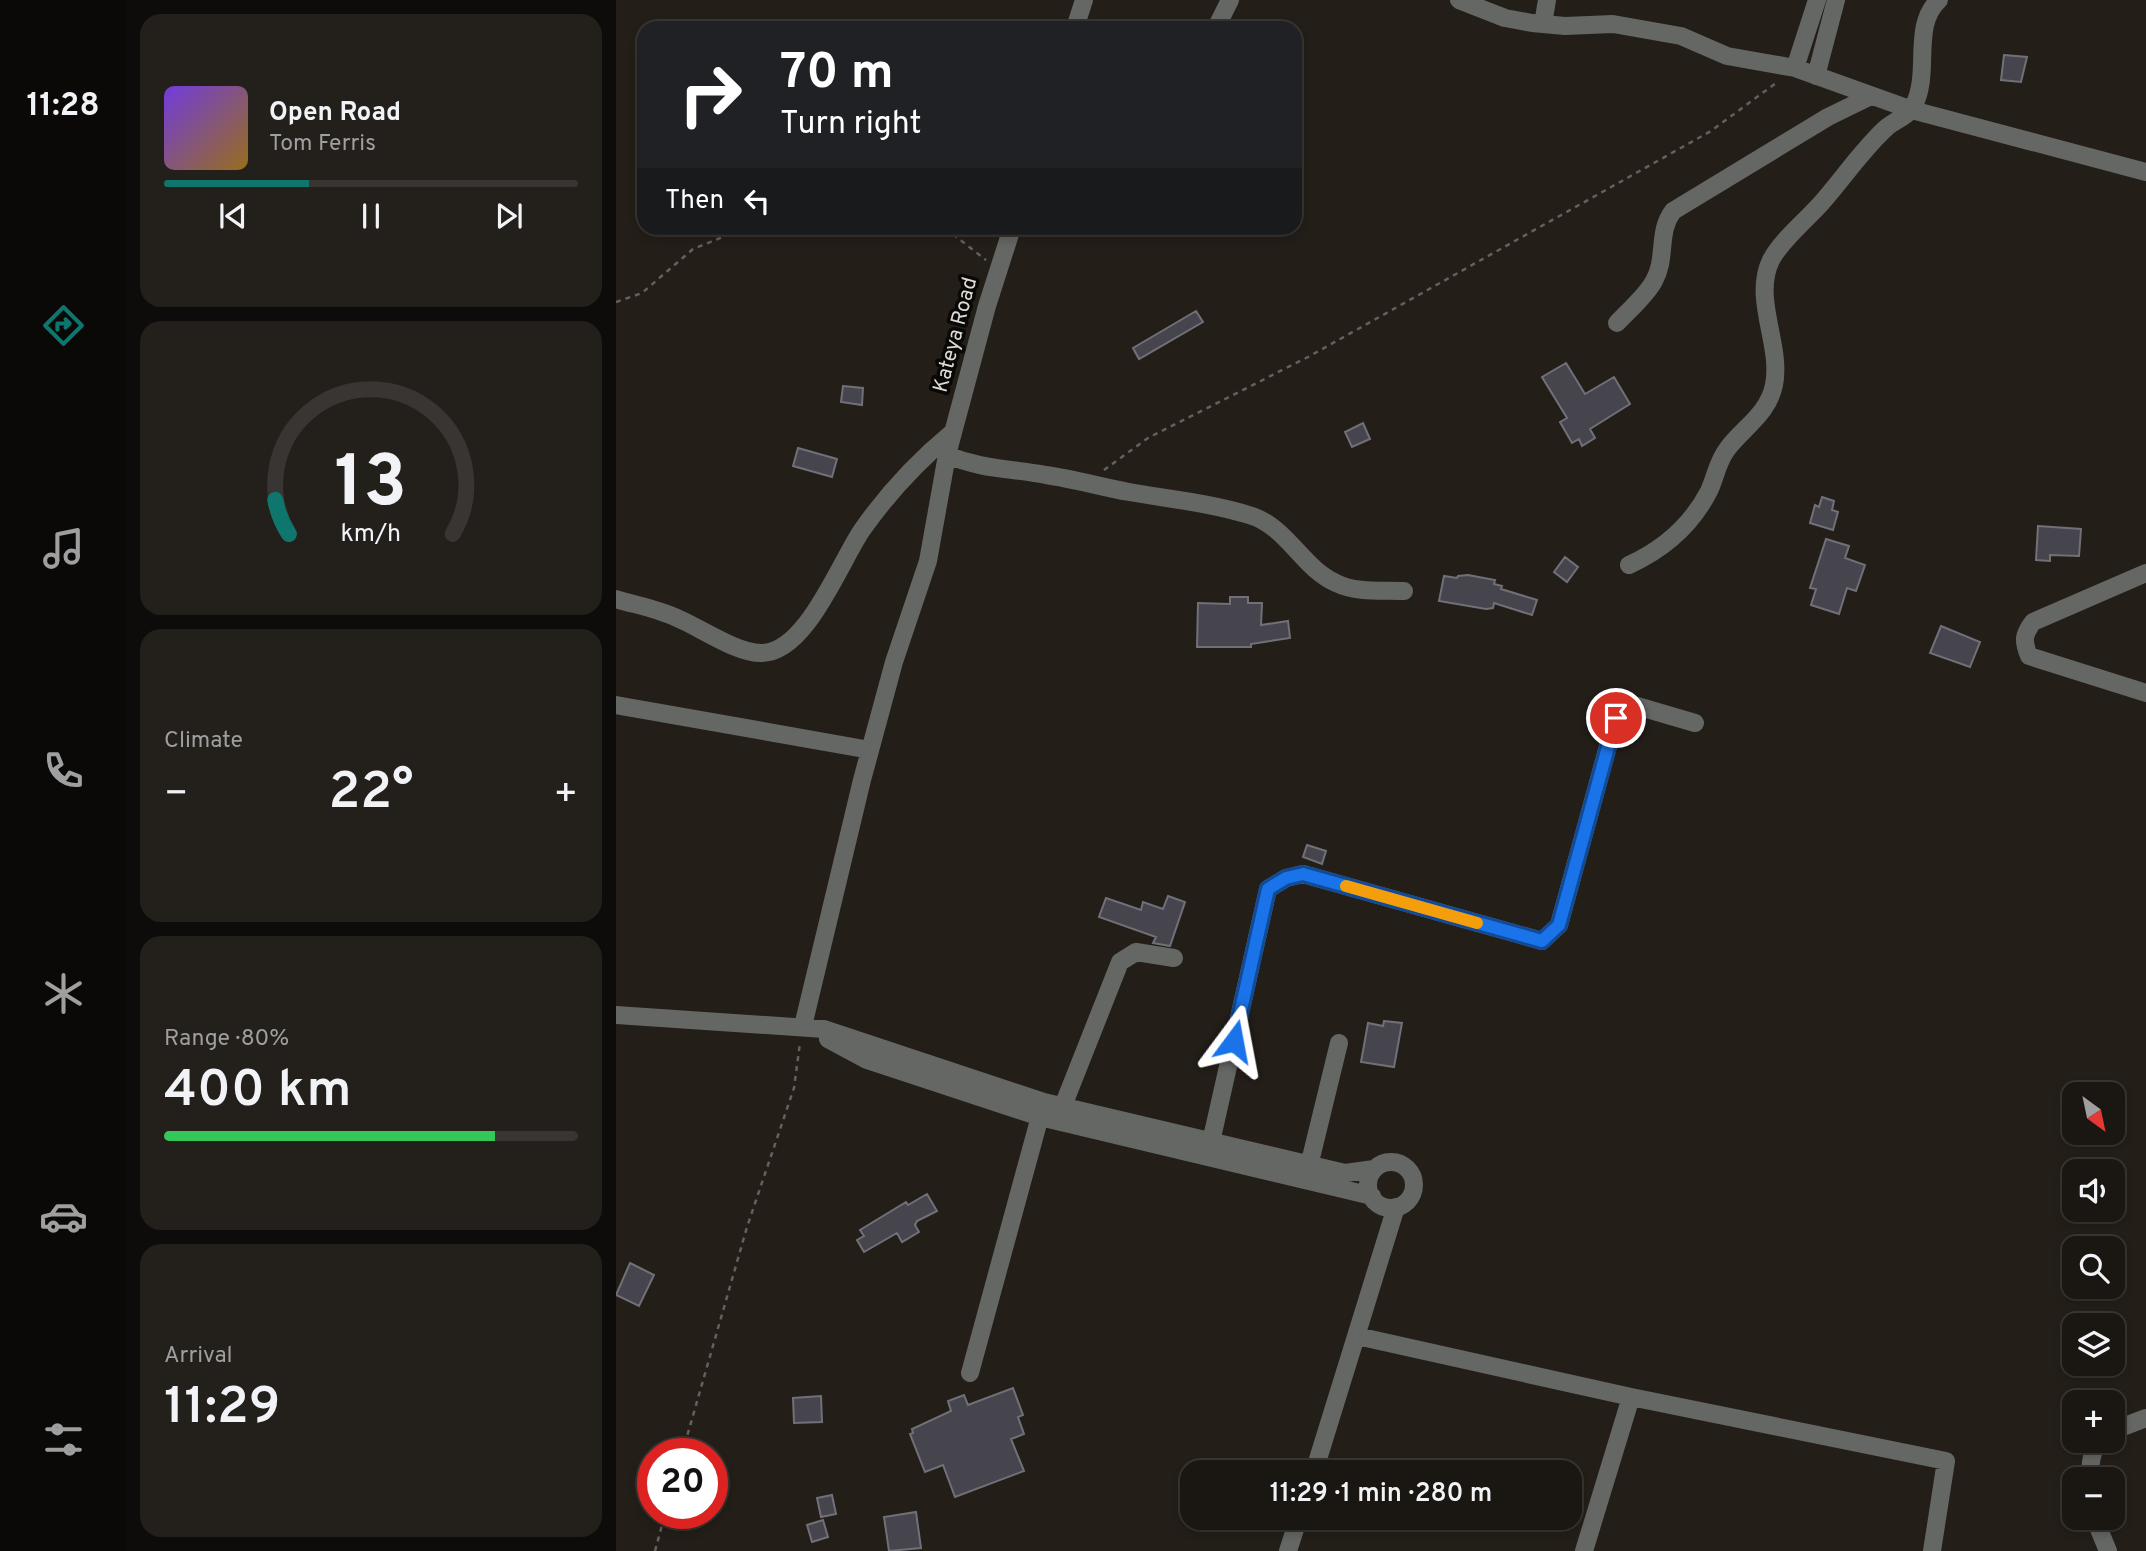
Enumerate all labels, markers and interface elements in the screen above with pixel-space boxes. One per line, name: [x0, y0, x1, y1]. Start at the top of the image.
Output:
text: 70 m: [780, 44, 894, 106]
icon: right: [665, 49, 756, 140]
text: 11:28: [26, 87, 100, 127]
text: Open Road: [269, 97, 401, 130]
text: Turn right: [780, 105, 922, 145]
text: Tom Ferris: [269, 130, 376, 159]
icon: left: [738, 182, 776, 220]
text: Then: [665, 185, 724, 218]
icon: previous: [214, 197, 252, 235]
icon: pause: [352, 197, 390, 235]
icon: next: [490, 197, 528, 235]
street label: Kateya Road: [928, 274, 984, 396]
icon: directions: [39, 301, 88, 350]
text: 13: [335, 441, 407, 533]
text: km/h: [341, 519, 401, 551]
icon: music: [39, 524, 88, 573]
pin: [1586, 688, 1646, 748]
icon: arrive: [1597, 699, 1635, 737]
text: Climate: [164, 727, 243, 756]
icon: phone: [39, 746, 88, 795]
text: 22°: [328, 761, 414, 827]
text: −: [164, 771, 189, 820]
text: +: [553, 771, 578, 820]
icon: climate: [39, 969, 88, 1018]
position arrow: [1197, 1004, 1271, 1078]
text: Range · 80%: [164, 1025, 289, 1054]
text: 400 km: [164, 1059, 351, 1125]
north arrow: [2062, 1082, 2124, 1144]
map controls: [2062, 1082, 2125, 1530]
button: sound: [2062, 1159, 2125, 1222]
icon: car: [39, 1192, 88, 1241]
button: search: [2062, 1236, 2125, 1299]
button: layers: [2062, 1313, 2125, 1376]
text: Arrival: [164, 1342, 233, 1371]
text: 11:29: [164, 1376, 280, 1442]
button: +: [2062, 1390, 2125, 1453]
icon: filters: [39, 1415, 88, 1464]
speed limit sign: 20: [637, 1438, 728, 1529]
button: −: [2062, 1467, 2125, 1530]
text: 11:29 · 1 min · 280 m: [1270, 1478, 1492, 1511]

